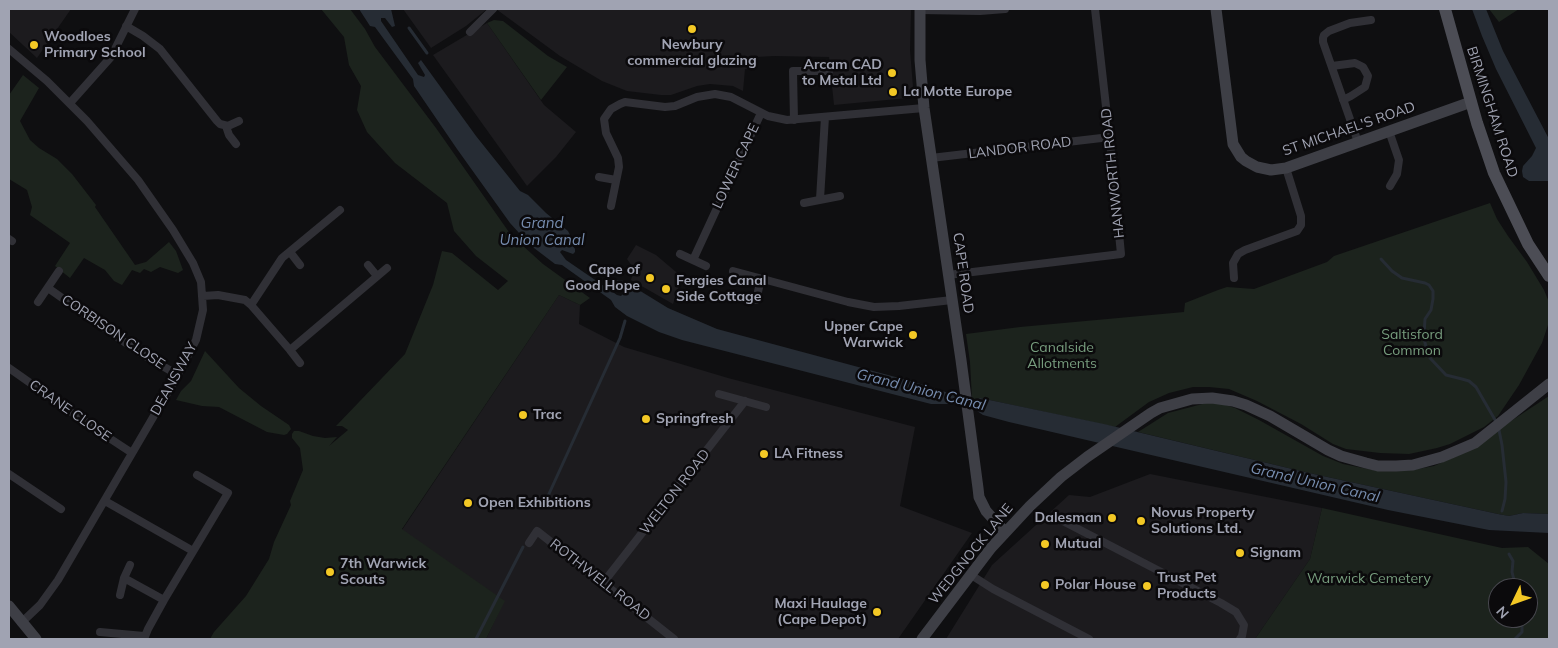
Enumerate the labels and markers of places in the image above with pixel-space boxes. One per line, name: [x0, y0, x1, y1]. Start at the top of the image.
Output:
marker: Newbury commercial glazing: [686, 23, 698, 35]
place label: Woodloes Primary School: [44, 29, 146, 62]
place label: Newbury commercial glazing: [627, 37, 757, 70]
marker: Woodloes Primary School: [28, 39, 40, 51]
place label: Arcam CAD to Metal Ltd: [802, 57, 882, 90]
marker: Arcam CAD to Metal Ltd: [886, 67, 898, 79]
place label: La Motte Europe: [903, 84, 1012, 100]
marker: La Motte Europe: [887, 86, 899, 98]
place label: Cape of Good Hope: [565, 262, 640, 294]
marker: Cape of Good Hope: [644, 272, 656, 284]
place label: Fergies Canal Side Cottage: [676, 273, 766, 306]
marker: Fergies Canal Side Cottage: [660, 283, 672, 295]
place label: Upper Cape Warwick: [824, 319, 903, 352]
marker: Upper Cape Warwick: [907, 329, 919, 341]
place label: Trac: [533, 407, 562, 423]
marker: Trac: [517, 409, 529, 421]
place label: Springfresh: [656, 411, 734, 427]
marker: Springfresh: [640, 413, 652, 425]
place label: LA Fitness: [774, 446, 843, 462]
marker: LA Fitness: [758, 448, 770, 460]
place label: Open Exhibitions: [478, 495, 591, 511]
marker: Open Exhibitions: [462, 497, 474, 509]
place label: Novus Property Solutions Ltd.: [1151, 505, 1255, 538]
place label: Dalesman: [1035, 510, 1102, 526]
marker: Dalesman: [1106, 512, 1118, 524]
marker: Novus Property Solutions Ltd.: [1135, 515, 1147, 527]
place label: Mutual: [1055, 536, 1102, 552]
marker: Mutual: [1039, 538, 1051, 550]
place label: Signam: [1250, 545, 1301, 561]
marker: Signam: [1234, 547, 1246, 559]
place label: 7th Warwick Scouts: [340, 556, 426, 588]
marker: 7th Warwick Scouts: [324, 566, 336, 578]
place label: Trust Pet Products: [1157, 570, 1216, 602]
place label: Polar House: [1055, 577, 1136, 593]
marker: Polar House: [1039, 579, 1051, 591]
marker: Trust Pet Products: [1141, 580, 1153, 592]
place label: Maxi Haulage (Cape Depot): [774, 596, 867, 628]
marker: Maxi Haulage (Cape Depot): [871, 606, 883, 618]

